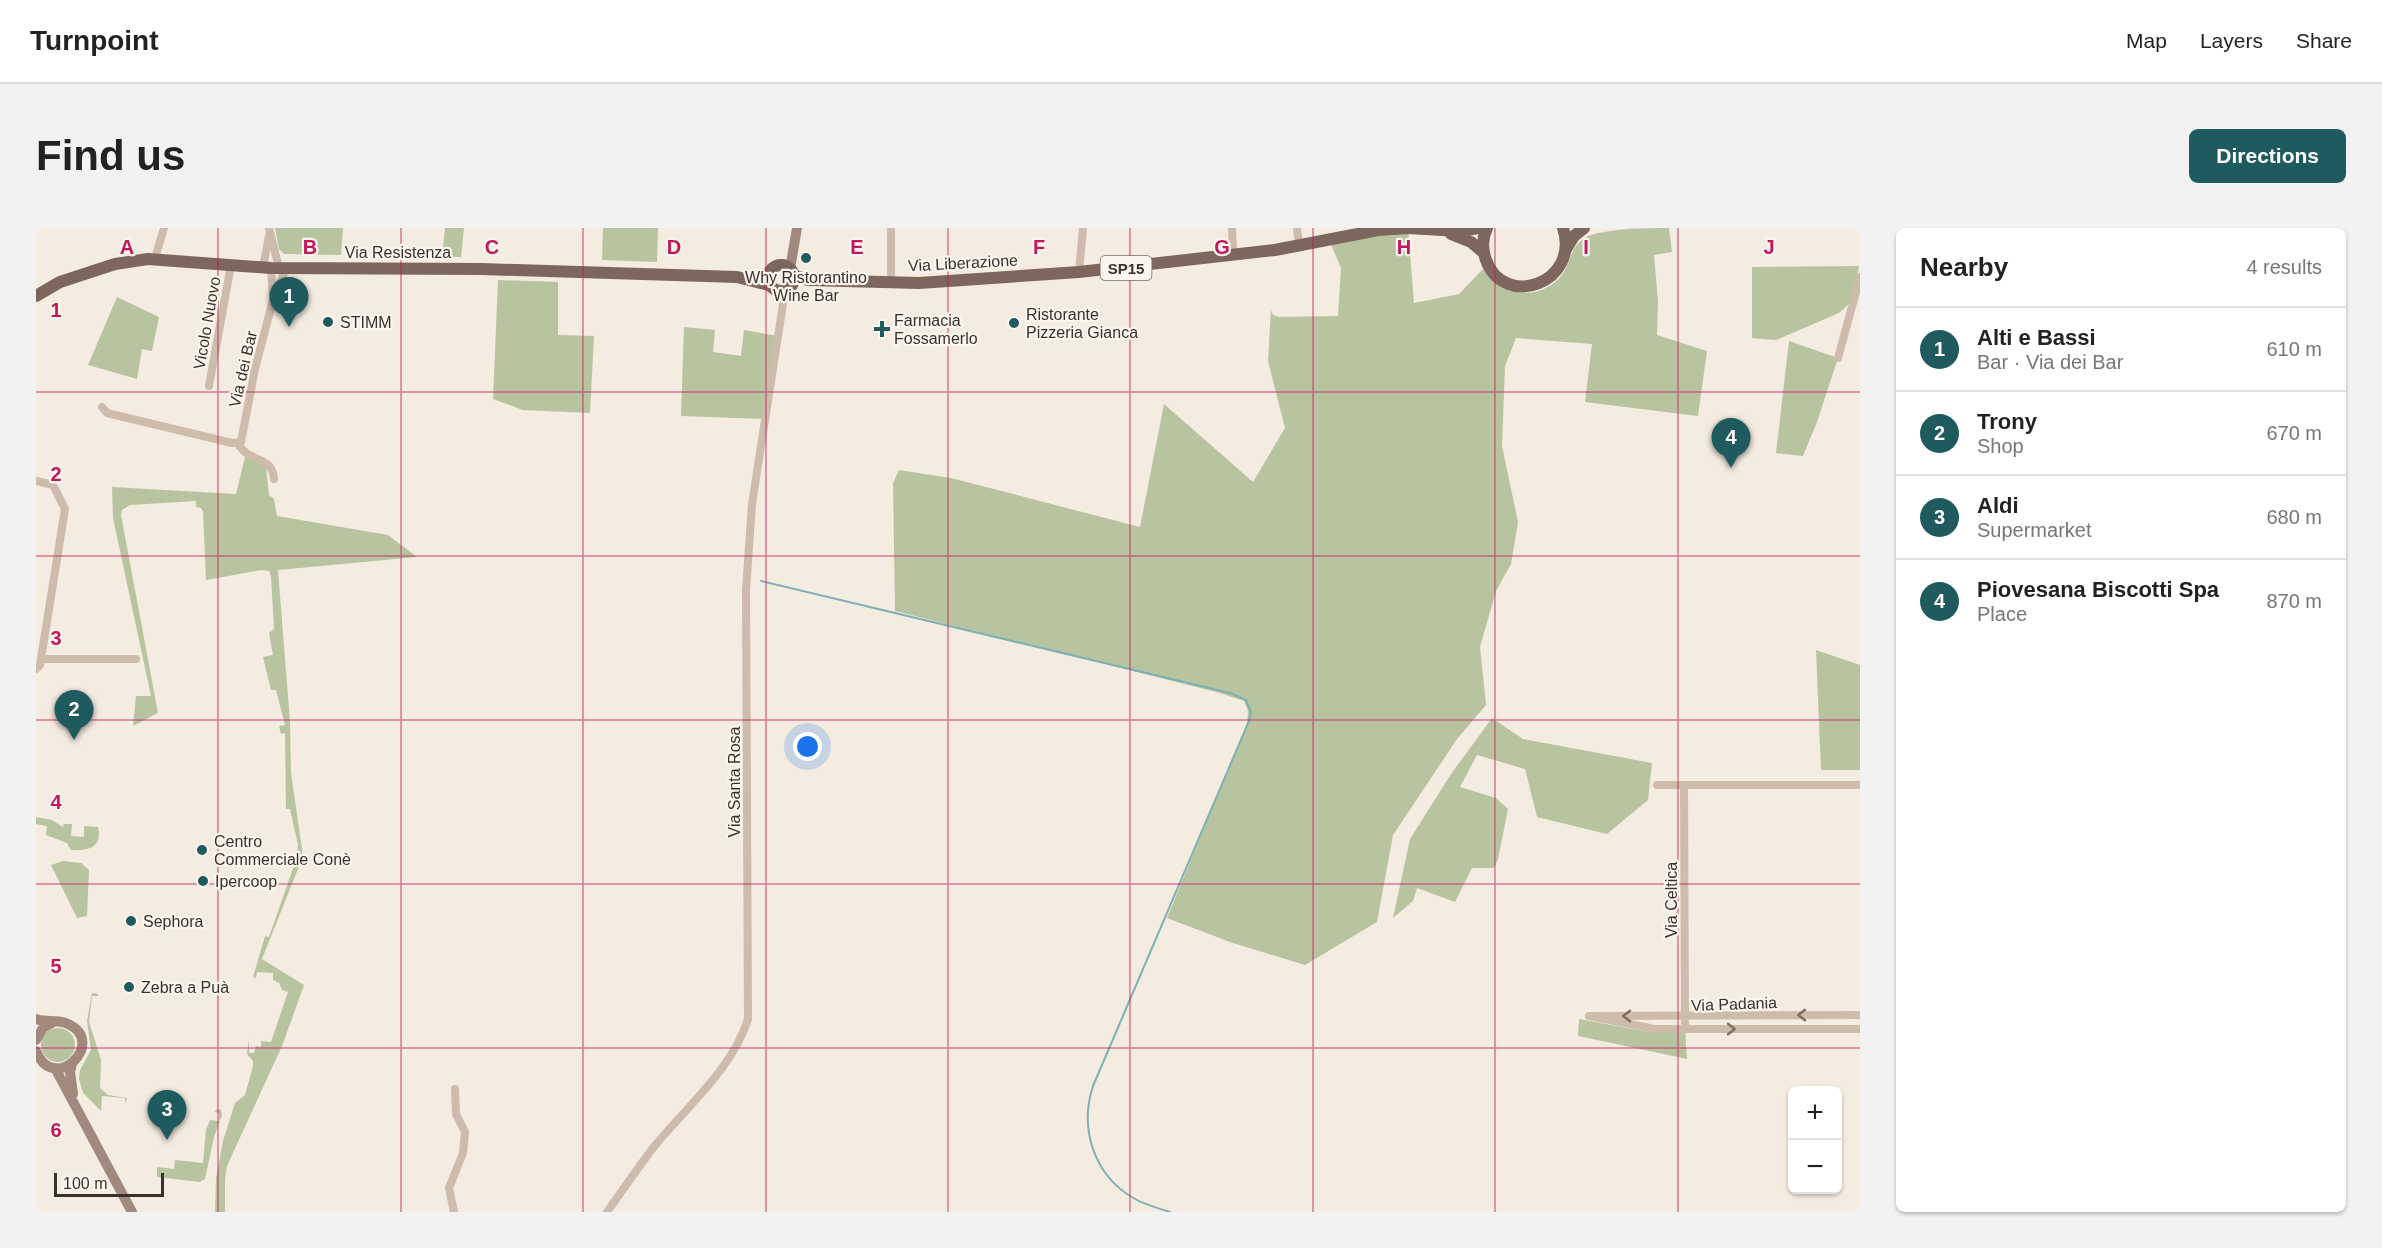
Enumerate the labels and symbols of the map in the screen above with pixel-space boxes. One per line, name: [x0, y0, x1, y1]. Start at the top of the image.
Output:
text: A: [120, 236, 134, 258]
text: B: [303, 236, 317, 258]
text: C: [485, 236, 499, 258]
text: D: [667, 236, 681, 258]
text: E: [850, 236, 864, 258]
text: F: [1033, 236, 1045, 258]
text: G: [1214, 236, 1230, 258]
text: H: [1397, 236, 1411, 258]
text: I: [1583, 236, 1589, 258]
text: J: [1763, 236, 1775, 258]
street label: Via Resistenza: [345, 244, 451, 261]
marker: Why Ristorantino Wine Bar: [799, 251, 813, 265]
street label: Via Liberazione: [908, 252, 1018, 274]
road number: SP15: [1100, 256, 1152, 280]
place label: Why Ristorantino Wine Bar: [745, 269, 867, 304]
street label: Vicolo Nuovo: [190, 275, 224, 371]
pin: 1: [270, 278, 308, 327]
text: 1: [50, 299, 62, 321]
place label: Ristorante Pizzeria Gianca: [1026, 306, 1138, 341]
place label: Farmacia Fossamerlo: [894, 312, 978, 347]
place label: STIMM: [340, 314, 392, 331]
marker: STIMM: [321, 315, 335, 329]
marker: Ristorante Pizzeria Gianca: [1007, 316, 1021, 330]
marker: Farmacia Fossamerlo: [875, 322, 889, 336]
street label: Via dei Bar: [226, 328, 260, 409]
pin: 4: [1712, 418, 1750, 468]
text: 2: [50, 463, 62, 485]
text: 3: [50, 627, 62, 649]
pin: 2: [54, 690, 93, 740]
street label: Via Santa Rosa: [726, 726, 743, 837]
your location: [793, 732, 822, 761]
text: 4: [50, 791, 62, 813]
place label: Centro Commerciale Conè: [214, 833, 351, 868]
marker: Centro Commerciale Conè: [195, 843, 209, 857]
street label: Via Celtica: [1663, 862, 1680, 938]
place label: Ipercoop: [215, 873, 277, 890]
marker: Ipercoop: [196, 874, 210, 888]
place label: Sephora: [143, 913, 204, 930]
marker: Sephora: [124, 914, 138, 928]
text: 5: [50, 955, 62, 977]
place label: Zebra a Puà: [141, 979, 229, 996]
marker: Zebra a Puà: [122, 980, 136, 994]
street label: Via Padania: [1691, 994, 1777, 1014]
one-way arrow: [1797, 1009, 1806, 1021]
one-way arrow: [1622, 1010, 1631, 1022]
one-way arrow: [1726, 1023, 1735, 1035]
pin: 3: [148, 1090, 186, 1140]
text: 6: [50, 1119, 62, 1141]
scale bar: [54, 1170, 164, 1198]

